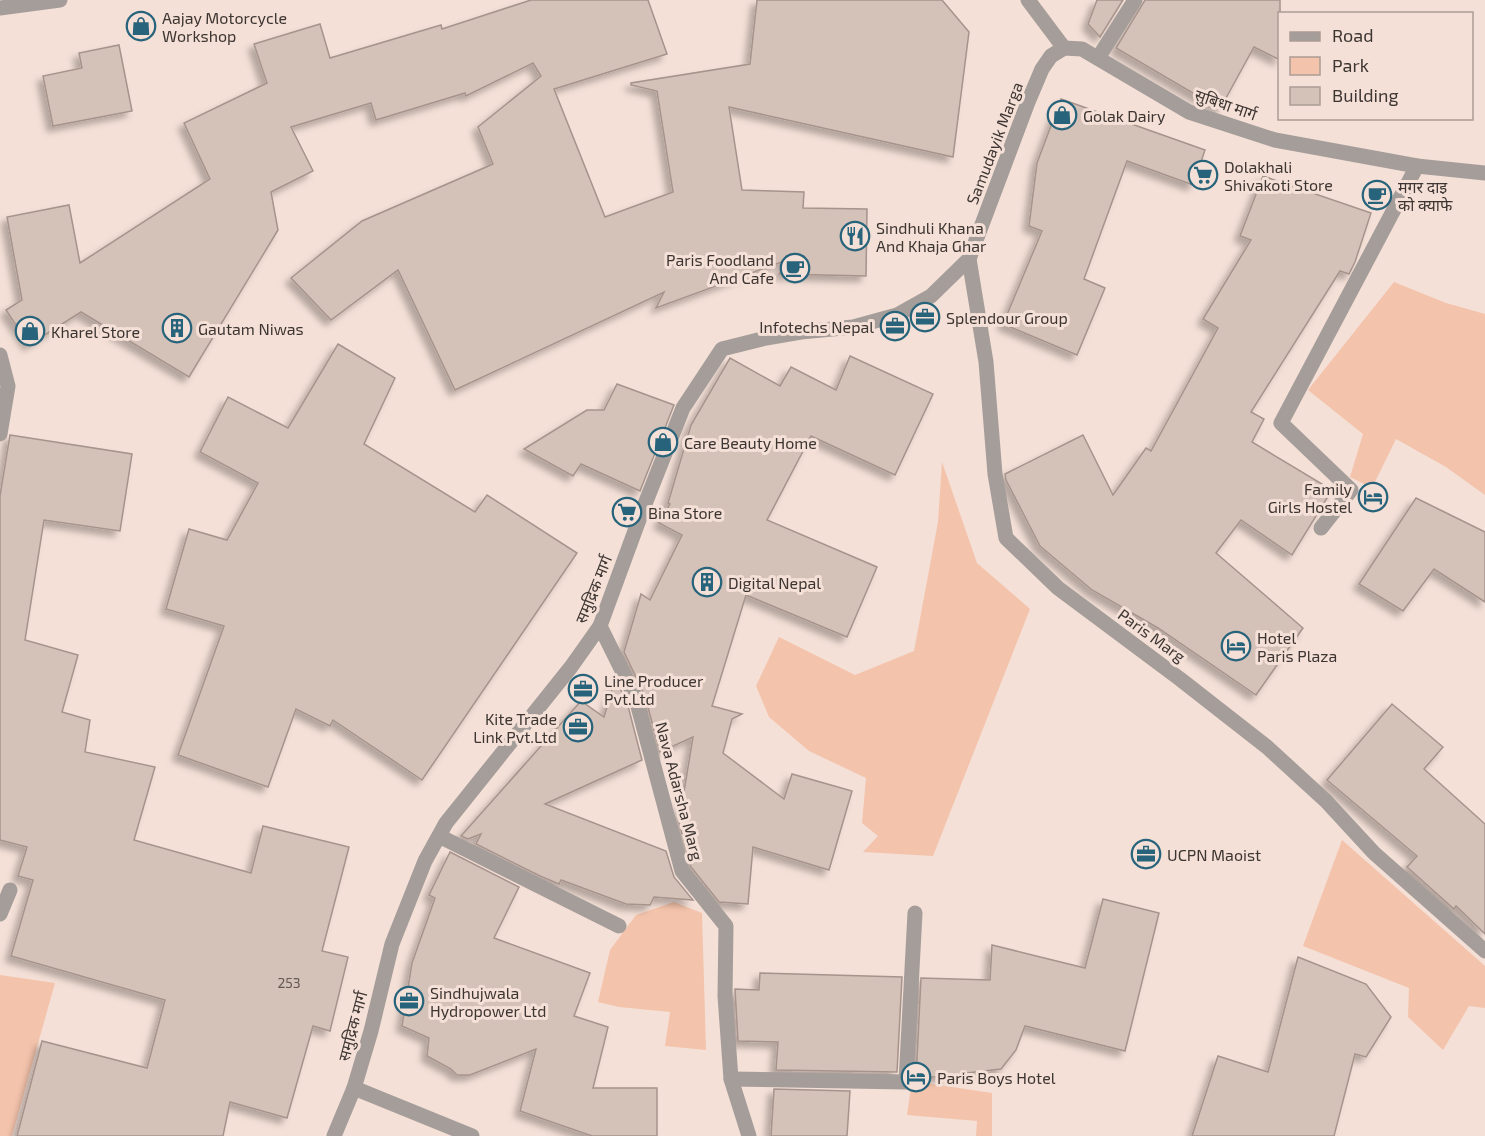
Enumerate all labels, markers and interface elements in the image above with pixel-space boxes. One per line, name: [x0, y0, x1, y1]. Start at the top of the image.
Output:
place label: Aajay Motorcycle Workshop: [162, 8, 287, 45]
shop icon: Aajay Motorcycle Workshop: [125, 10, 157, 42]
legend: [1278, 12, 1473, 120]
text: Road: [1332, 24, 1373, 46]
text: Park: [1332, 54, 1369, 76]
street label: Samudayik Marga: [962, 79, 1026, 207]
text: Building: [1332, 84, 1399, 106]
street label: सुबिधा मार्ग: [1192, 85, 1260, 126]
shop icon: Golak Dairy: [1046, 99, 1078, 131]
place label: Golak Dairy: [1083, 106, 1166, 125]
place label: Dolakhali Shivakoti Store: [1224, 157, 1333, 194]
supermarket icon: Dolakhali Shivakoti Store: [1187, 159, 1219, 191]
place label: मगर दाइ को क्याफे: [1398, 177, 1453, 214]
cafe icon: मगर दाइ को क्याफे: [1361, 179, 1393, 211]
place label: Sindhuli Khana And Khaja Ghar: [876, 218, 987, 256]
restaurant icon: Sindhuli Khana And Khaja Ghar: [839, 220, 871, 252]
place label: Paris Foodland And Cafe: [666, 250, 774, 287]
cafe icon: Paris Foodland And Cafe: [779, 252, 811, 284]
office icon: Splendour Group: [909, 301, 941, 333]
place label: Splendour Group: [946, 308, 1068, 327]
office icon: Infotechs Nepal: [879, 310, 911, 342]
building icon: Gautam Niwas: [161, 312, 193, 344]
shop icon: Kharel Store: [14, 315, 46, 347]
place label: Infotechs Nepal: [759, 317, 874, 336]
place label: Gautam Niwas: [198, 319, 304, 338]
place label: Kharel Store: [51, 322, 140, 341]
shop icon: Care Beauty Home: [647, 426, 679, 458]
place label: Care Beauty Home: [684, 433, 817, 452]
place label: Family Girls Hostel: [1268, 479, 1353, 516]
hotel icon: Family Girls Hostel: [1357, 481, 1389, 513]
supermarket icon: Bina Store: [611, 496, 643, 528]
place label: Bina Store: [648, 503, 722, 522]
street label: समुद्रिक मार्ग: [571, 551, 617, 627]
building icon: Digital Nepal: [691, 566, 723, 598]
place label: Digital Nepal: [728, 573, 821, 592]
street label: Paris Marg: [1115, 604, 1189, 666]
place label: Hotel Paris Plaza: [1257, 628, 1337, 665]
hotel icon: Hotel Paris Plaza: [1220, 630, 1252, 662]
place label: Line Producer Pvt.Ltd: [604, 671, 704, 708]
office icon: Line Producer Pvt.Ltd: [567, 673, 599, 705]
place label: Kite Trade Link Pvt.Ltd: [473, 709, 557, 746]
office icon: Kite Trade Link Pvt.Ltd: [562, 711, 594, 743]
street label: Nava Adarsha Marg: [652, 720, 708, 862]
office icon: UCPN Maoist: [1130, 838, 1162, 870]
place label: UCPN Maoist: [1167, 845, 1261, 864]
house number: 253: [277, 974, 301, 991]
place label: Sindhujwala Hydropower Ltd: [430, 983, 546, 1020]
office icon: Sindhujwala Hydropower Ltd: [393, 985, 425, 1017]
street label: समुद्रिक मार्ग: [334, 988, 373, 1064]
hotel icon: Paris Boys Hotel: [900, 1061, 932, 1093]
place label: Paris Boys Hotel: [937, 1068, 1056, 1087]

